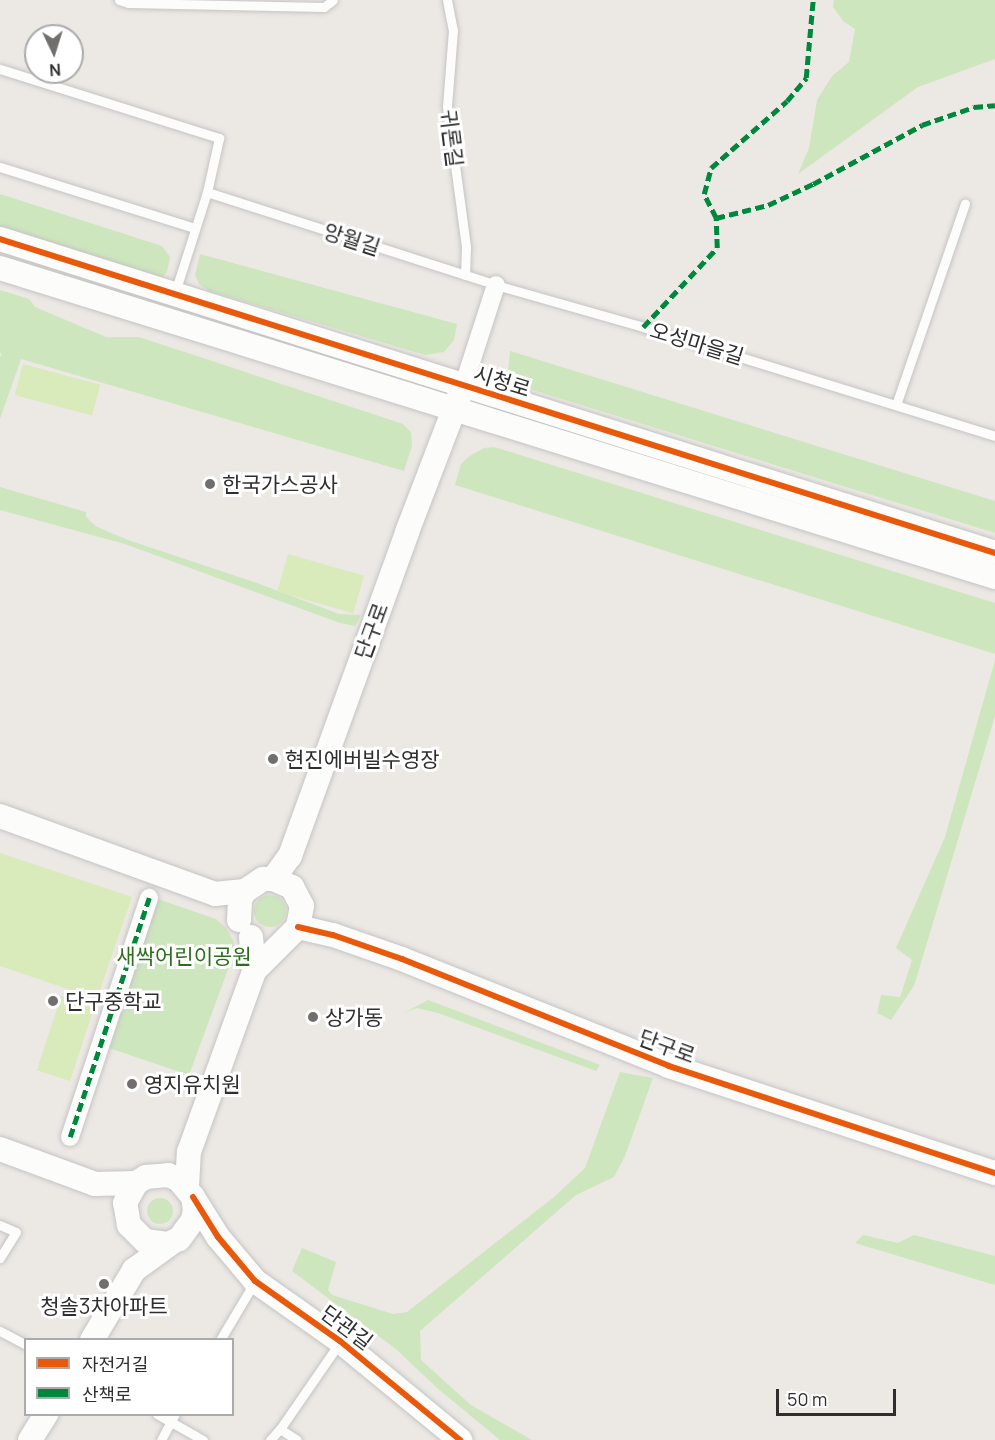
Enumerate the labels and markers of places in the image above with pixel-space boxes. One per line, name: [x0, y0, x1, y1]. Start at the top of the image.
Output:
place label: 한국가스공사: [222, 471, 338, 497]
marker: 한국가스공사: [203, 477, 217, 491]
place label: 현진에버빌수영장: [285, 746, 440, 772]
marker: 현진에버빌수영장: [266, 752, 280, 766]
place label: 단구중학교: [65, 988, 162, 1014]
marker: 단구중학교: [46, 994, 60, 1008]
place label: 상가동: [325, 1004, 383, 1030]
marker: 상가동: [306, 1010, 320, 1024]
place label: 영지유치원: [144, 1071, 241, 1097]
marker: 영지유치원: [125, 1077, 139, 1091]
marker: 청솔3차아파트: [97, 1277, 111, 1291]
place label: 청솔3차아파트: [40, 1293, 168, 1319]

